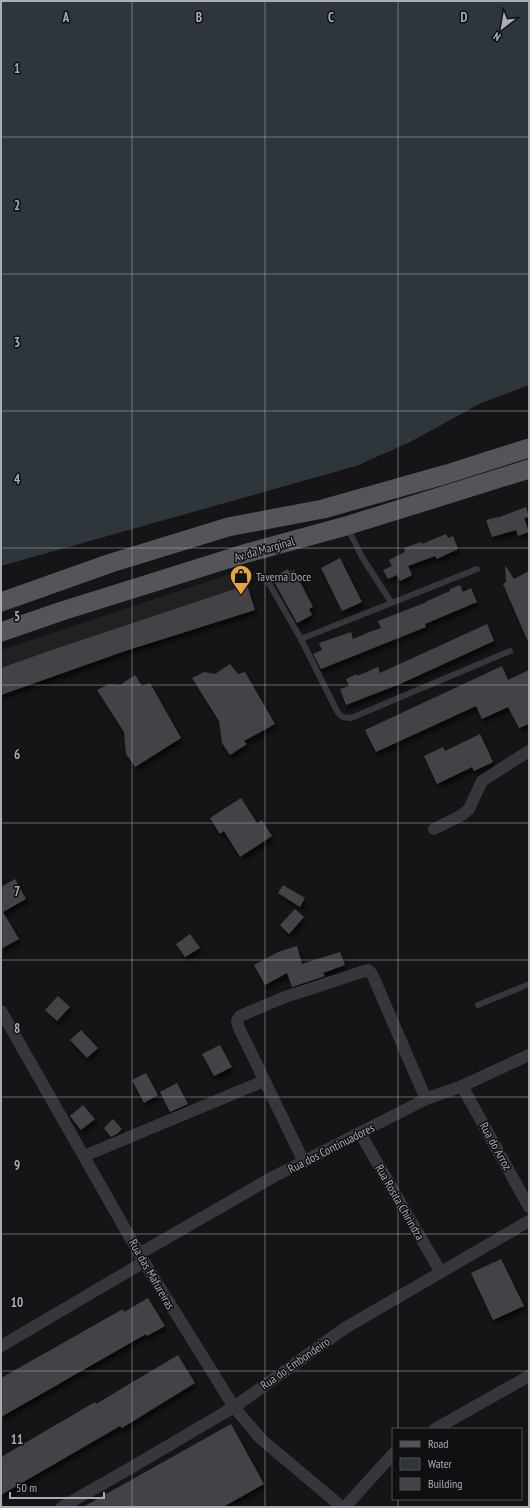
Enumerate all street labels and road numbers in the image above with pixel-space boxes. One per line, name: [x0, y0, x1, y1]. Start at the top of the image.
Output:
street label: Av. da Marginal: [232, 533, 296, 565]
street label: Rua do Arroz: [477, 1119, 515, 1173]
street label: Rua dos Continuadores: [285, 1120, 377, 1176]
street label: Rua Rosita Chirindza: [372, 1161, 428, 1243]
street label: Rua das Mafureiras: [126, 1236, 178, 1312]
street label: Rua do Embondeiro: [257, 1334, 333, 1392]

